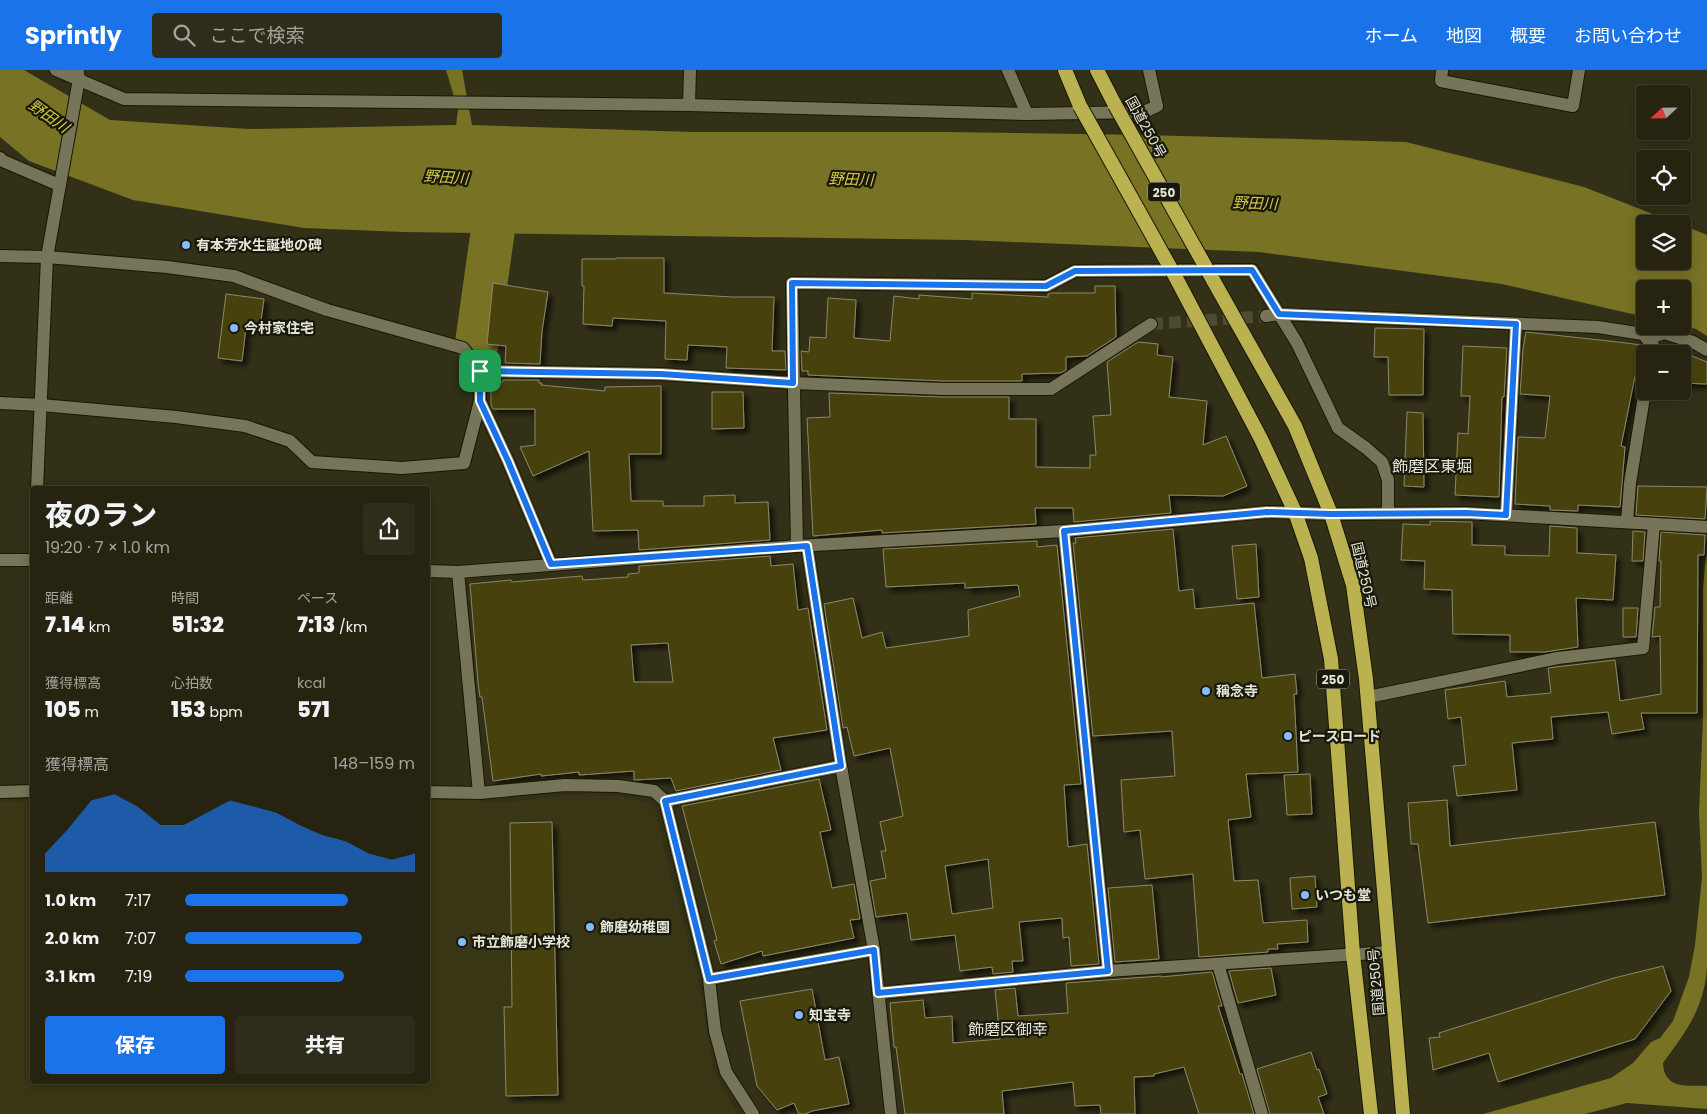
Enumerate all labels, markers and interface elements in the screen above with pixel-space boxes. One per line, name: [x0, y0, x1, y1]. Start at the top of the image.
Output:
search box: [152, 13, 502, 58]
text: Sprintly: [25, 19, 122, 52]
icon: search: [170, 21, 198, 49]
text: ここで検索: [210, 22, 305, 49]
text: ホーム: [1365, 23, 1418, 48]
text: 地図: [1446, 23, 1482, 48]
text: 概要: [1510, 23, 1546, 48]
text: お問い合わせ: [1574, 23, 1682, 48]
north arrow: [1636, 85, 1691, 140]
map controls: [1636, 85, 1691, 400]
street label: 国道250号: [1121, 93, 1171, 161]
water label: 野田川: [25, 94, 75, 139]
button: locate: [1636, 150, 1691, 205]
water label: 野田川: [423, 165, 471, 189]
water label: 野田川: [828, 168, 876, 190]
road number: 250: [1148, 182, 1180, 202]
water label: 野田川: [1232, 192, 1280, 214]
button: layers: [1636, 215, 1691, 270]
place label: 有本芳水生誕地の碑: [196, 235, 322, 255]
marker: 有本芳水生誕地の碑: [180, 239, 192, 251]
button: +: [1636, 280, 1691, 335]
place label: 今村家住宅: [244, 318, 314, 338]
marker: 今村家住宅: [228, 322, 240, 334]
button: −: [1636, 345, 1691, 400]
pin: [459, 350, 501, 392]
icon: arrive: [466, 357, 494, 385]
district label: 飾磨区東堀: [1392, 455, 1472, 478]
text: 夜のラン: [45, 496, 157, 535]
button: share: [363, 503, 415, 555]
text: 19:20 · 7 × 1.0 km: [45, 536, 170, 559]
street label: 国道250号: [1347, 540, 1381, 610]
text: 距離: [45, 588, 73, 608]
text: 時間: [171, 588, 199, 608]
text: ペース: [297, 588, 338, 608]
text: 7.14: [45, 610, 85, 639]
text: 51:32: [171, 610, 224, 639]
text: 7:13: [297, 610, 335, 639]
text: km: [85, 617, 110, 637]
text: /km: [335, 617, 367, 637]
road number: 250: [1317, 670, 1349, 688]
text: 獲得標高: [45, 673, 101, 693]
text: 心拍数: [171, 673, 213, 693]
text: kcal: [297, 673, 326, 693]
place label: 稱念寺: [1216, 681, 1258, 701]
marker: 稱念寺: [1200, 685, 1212, 697]
text: 105: [45, 695, 81, 724]
text: 153: [171, 695, 206, 724]
text: 571: [297, 695, 330, 724]
text: m: [81, 702, 99, 722]
text: bpm: [206, 702, 243, 722]
place label: ピースロード: [1298, 726, 1381, 746]
marker: ピースロード: [1282, 730, 1294, 742]
text: 148–159 m: [333, 752, 415, 775]
text: 獲得標高: [45, 753, 109, 776]
place label: いつも堂: [1315, 885, 1371, 905]
text: 1.0 km: [45, 889, 96, 912]
text: 7:17: [125, 889, 151, 912]
marker: いつも堂: [1299, 889, 1311, 901]
place label: 飾磨幼稚園: [600, 917, 670, 937]
marker: 飾磨幼稚園: [584, 921, 596, 933]
text: 2.0 km: [45, 927, 99, 950]
text: 7:07: [125, 927, 156, 950]
place label: 市立飾磨小学校: [472, 932, 570, 952]
marker: 市立飾磨小学校: [456, 936, 468, 948]
street label: 国道250号: [1363, 947, 1389, 1017]
text: 3.1 km: [45, 965, 95, 988]
text: 7:19: [125, 965, 152, 988]
place label: 知宝寺: [809, 1005, 851, 1025]
marker: 知宝寺: [793, 1009, 805, 1021]
button: 保存: [45, 1016, 225, 1074]
button: 共有: [235, 1016, 415, 1074]
district label: 飾磨区御幸: [968, 1018, 1048, 1041]

